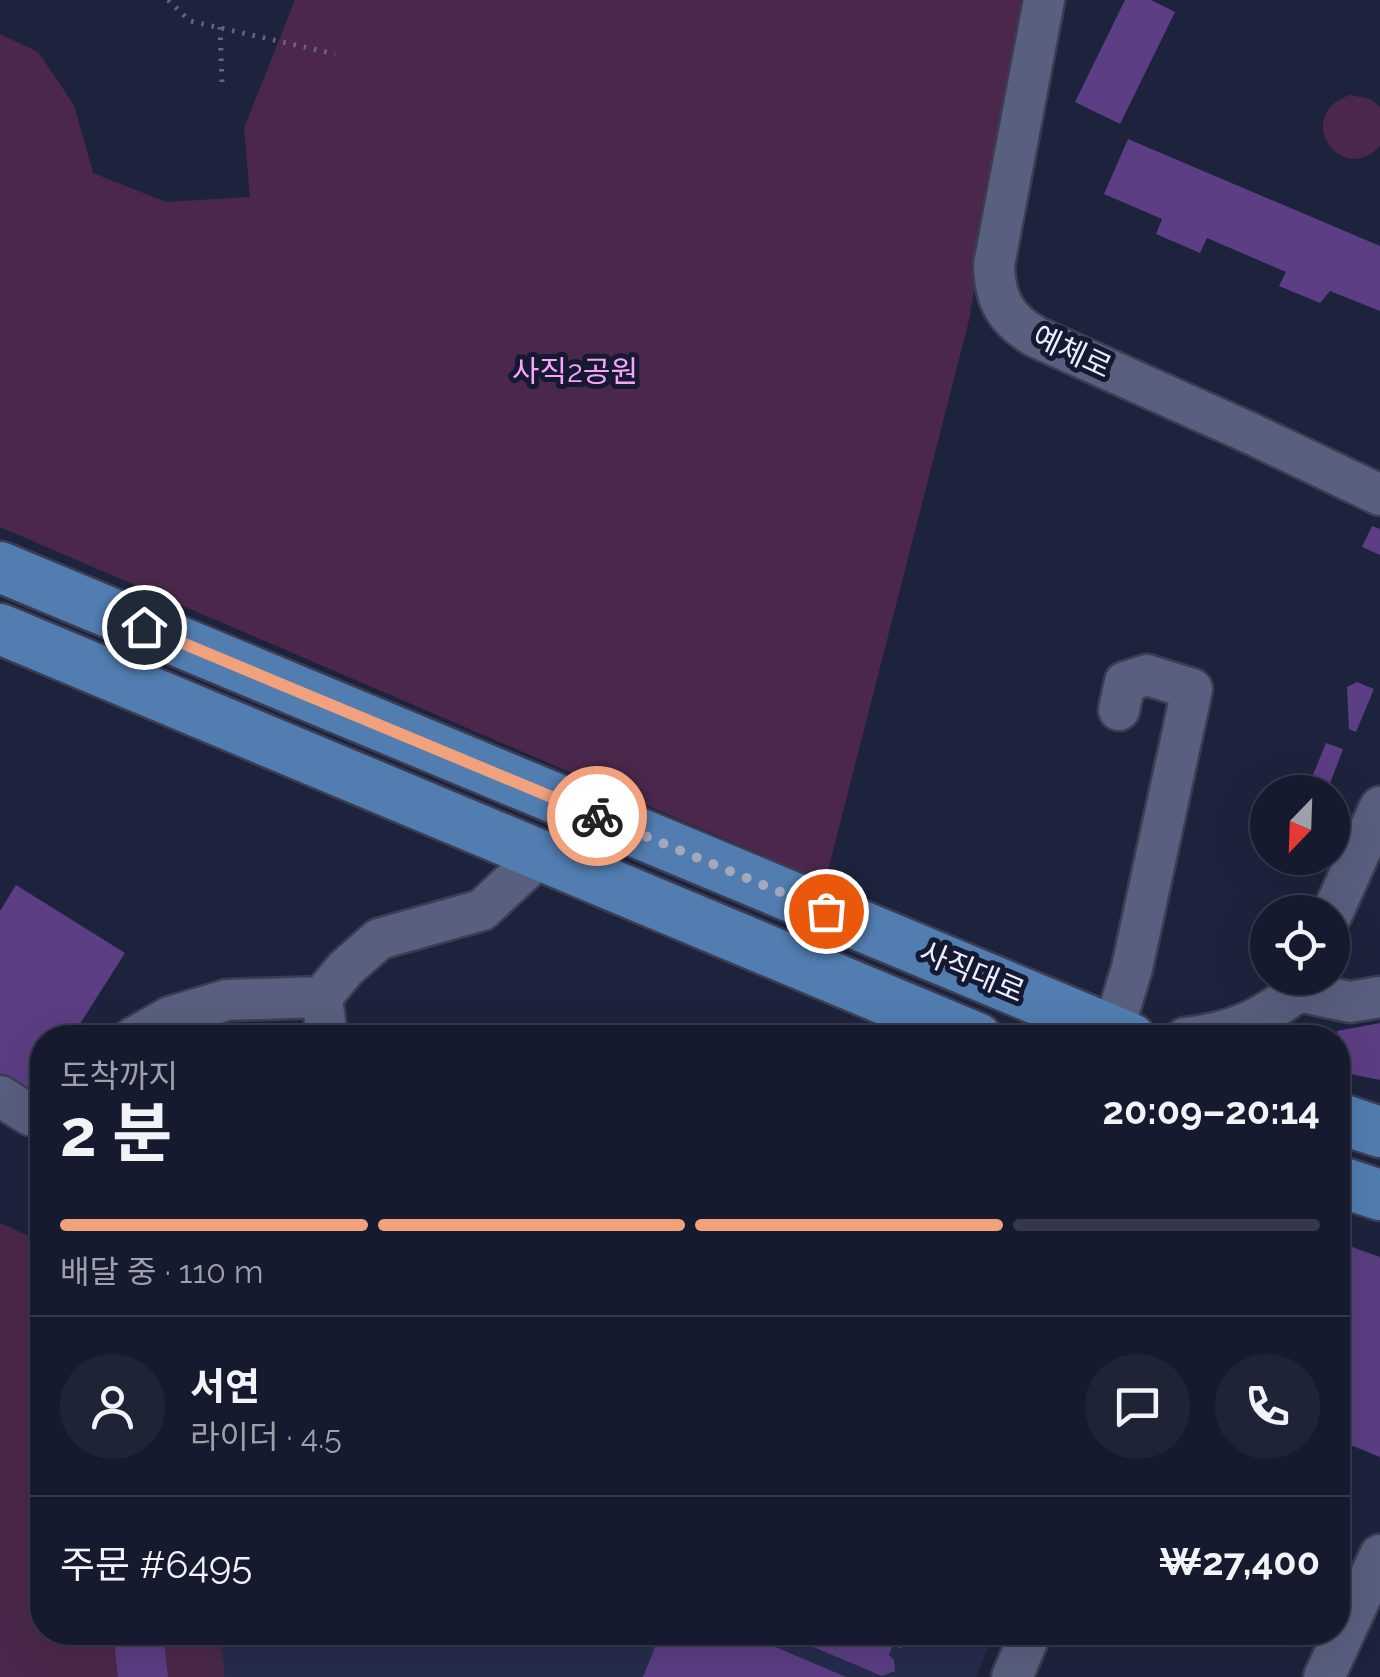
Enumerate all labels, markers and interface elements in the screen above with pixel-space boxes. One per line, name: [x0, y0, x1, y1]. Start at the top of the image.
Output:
street label: 예체로: [1027, 318, 1117, 385]
park label: 사직2공원: [512, 354, 638, 389]
pin: [102, 585, 187, 670]
icon: home: [117, 600, 172, 655]
courier: [547, 766, 647, 866]
north arrow: [1250, 775, 1350, 875]
map controls: [1250, 775, 1350, 995]
icon: bike: [570, 789, 625, 844]
pin: [784, 869, 869, 954]
icon: bag: [799, 884, 854, 939]
button: locate: [1250, 895, 1350, 995]
street label: 사직대로: [915, 934, 1030, 1009]
text: 도착까지: [60, 1057, 178, 1094]
text: 20:09–20:14: [1103, 1088, 1320, 1133]
text: 2 분: [60, 1095, 172, 1171]
text: 배달 중 · 110 m: [60, 1253, 263, 1290]
button: person: [60, 1354, 165, 1459]
button: chat: [1085, 1354, 1190, 1459]
button: phone: [1215, 1354, 1320, 1459]
text: 서연: [190, 1364, 260, 1409]
text: 라이더 · 4.5: [190, 1418, 342, 1455]
text: ₩27,400: [1158, 1539, 1320, 1584]
text: 주문 #6495: [60, 1542, 252, 1587]

